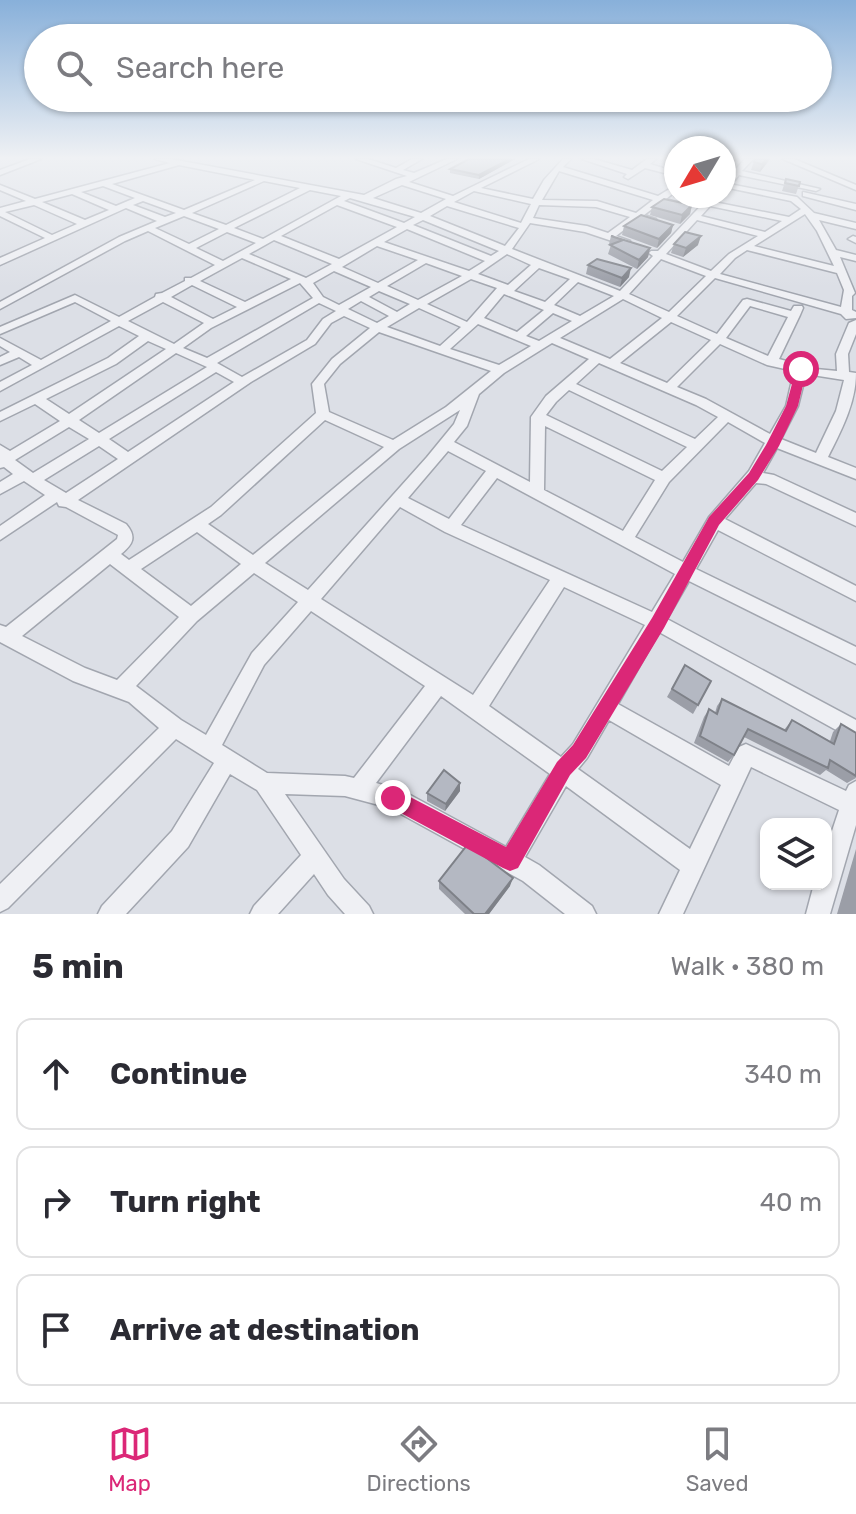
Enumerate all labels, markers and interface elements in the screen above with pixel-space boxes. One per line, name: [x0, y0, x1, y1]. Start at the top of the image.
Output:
search box: [24, 24, 832, 112]
icon: search: [52, 46, 96, 90]
text: Search here: [116, 50, 284, 86]
north arrow: [664, 136, 736, 208]
route start: [783, 351, 819, 387]
route end: [375, 780, 411, 816]
map controls: [760, 818, 832, 890]
button: layers: [760, 818, 832, 890]
text: 5 min: [32, 946, 124, 987]
text: Walk · 380 m: [670, 951, 824, 982]
icon: ahead: [34, 1052, 78, 1096]
text: Continue: [110, 1056, 247, 1092]
text: 340 m: [744, 1059, 822, 1090]
icon: right: [34, 1180, 78, 1224]
text: Turn right: [110, 1184, 261, 1220]
text: 40 m: [760, 1187, 822, 1218]
icon: arrive: [34, 1308, 78, 1352]
text: Arrive at destination: [110, 1312, 420, 1348]
tab: Map: [108, 1422, 152, 1497]
tab: Directions: [367, 1422, 471, 1497]
tab: Saved: [686, 1422, 749, 1497]

